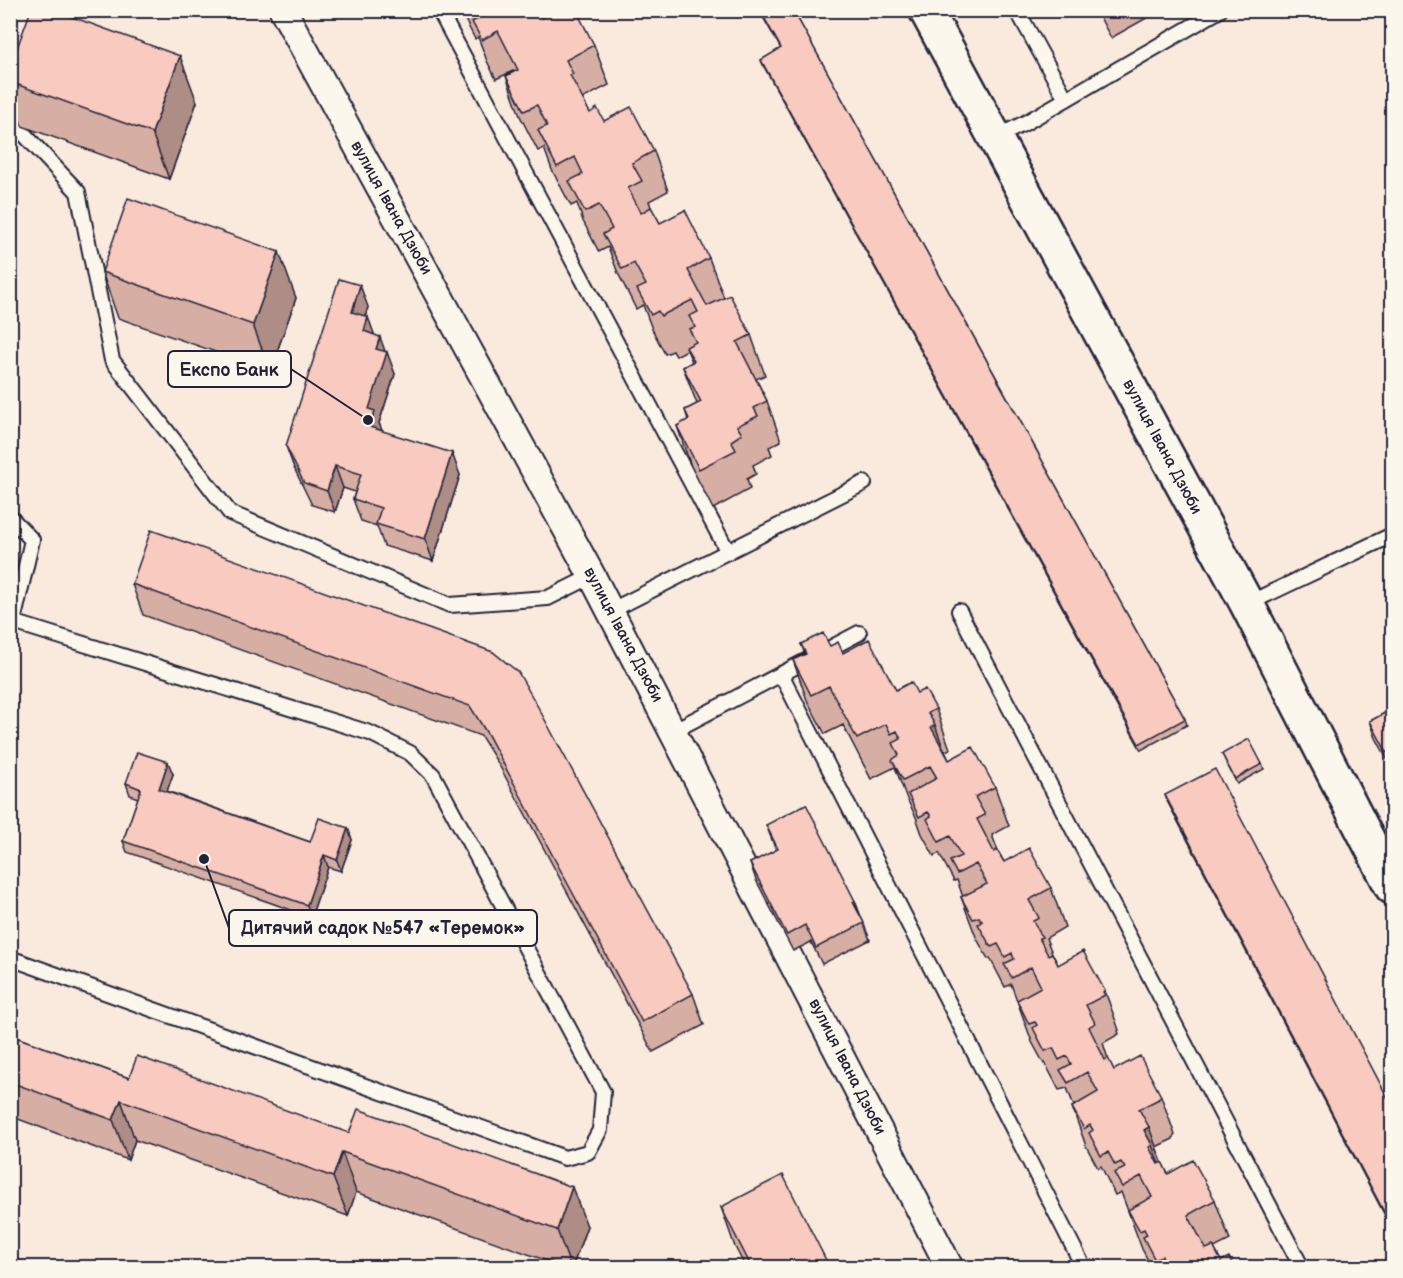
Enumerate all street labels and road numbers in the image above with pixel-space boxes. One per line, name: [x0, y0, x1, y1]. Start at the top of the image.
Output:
street label: вулиця Івана Дзюби: [346, 138, 436, 278]
street label: вулиця Івана Дзюби: [1118, 376, 1206, 518]
street label: вулиця Івана Дзюби: [579, 564, 667, 706]
street label: вулиця Івана Дзюби: [804, 996, 890, 1138]

